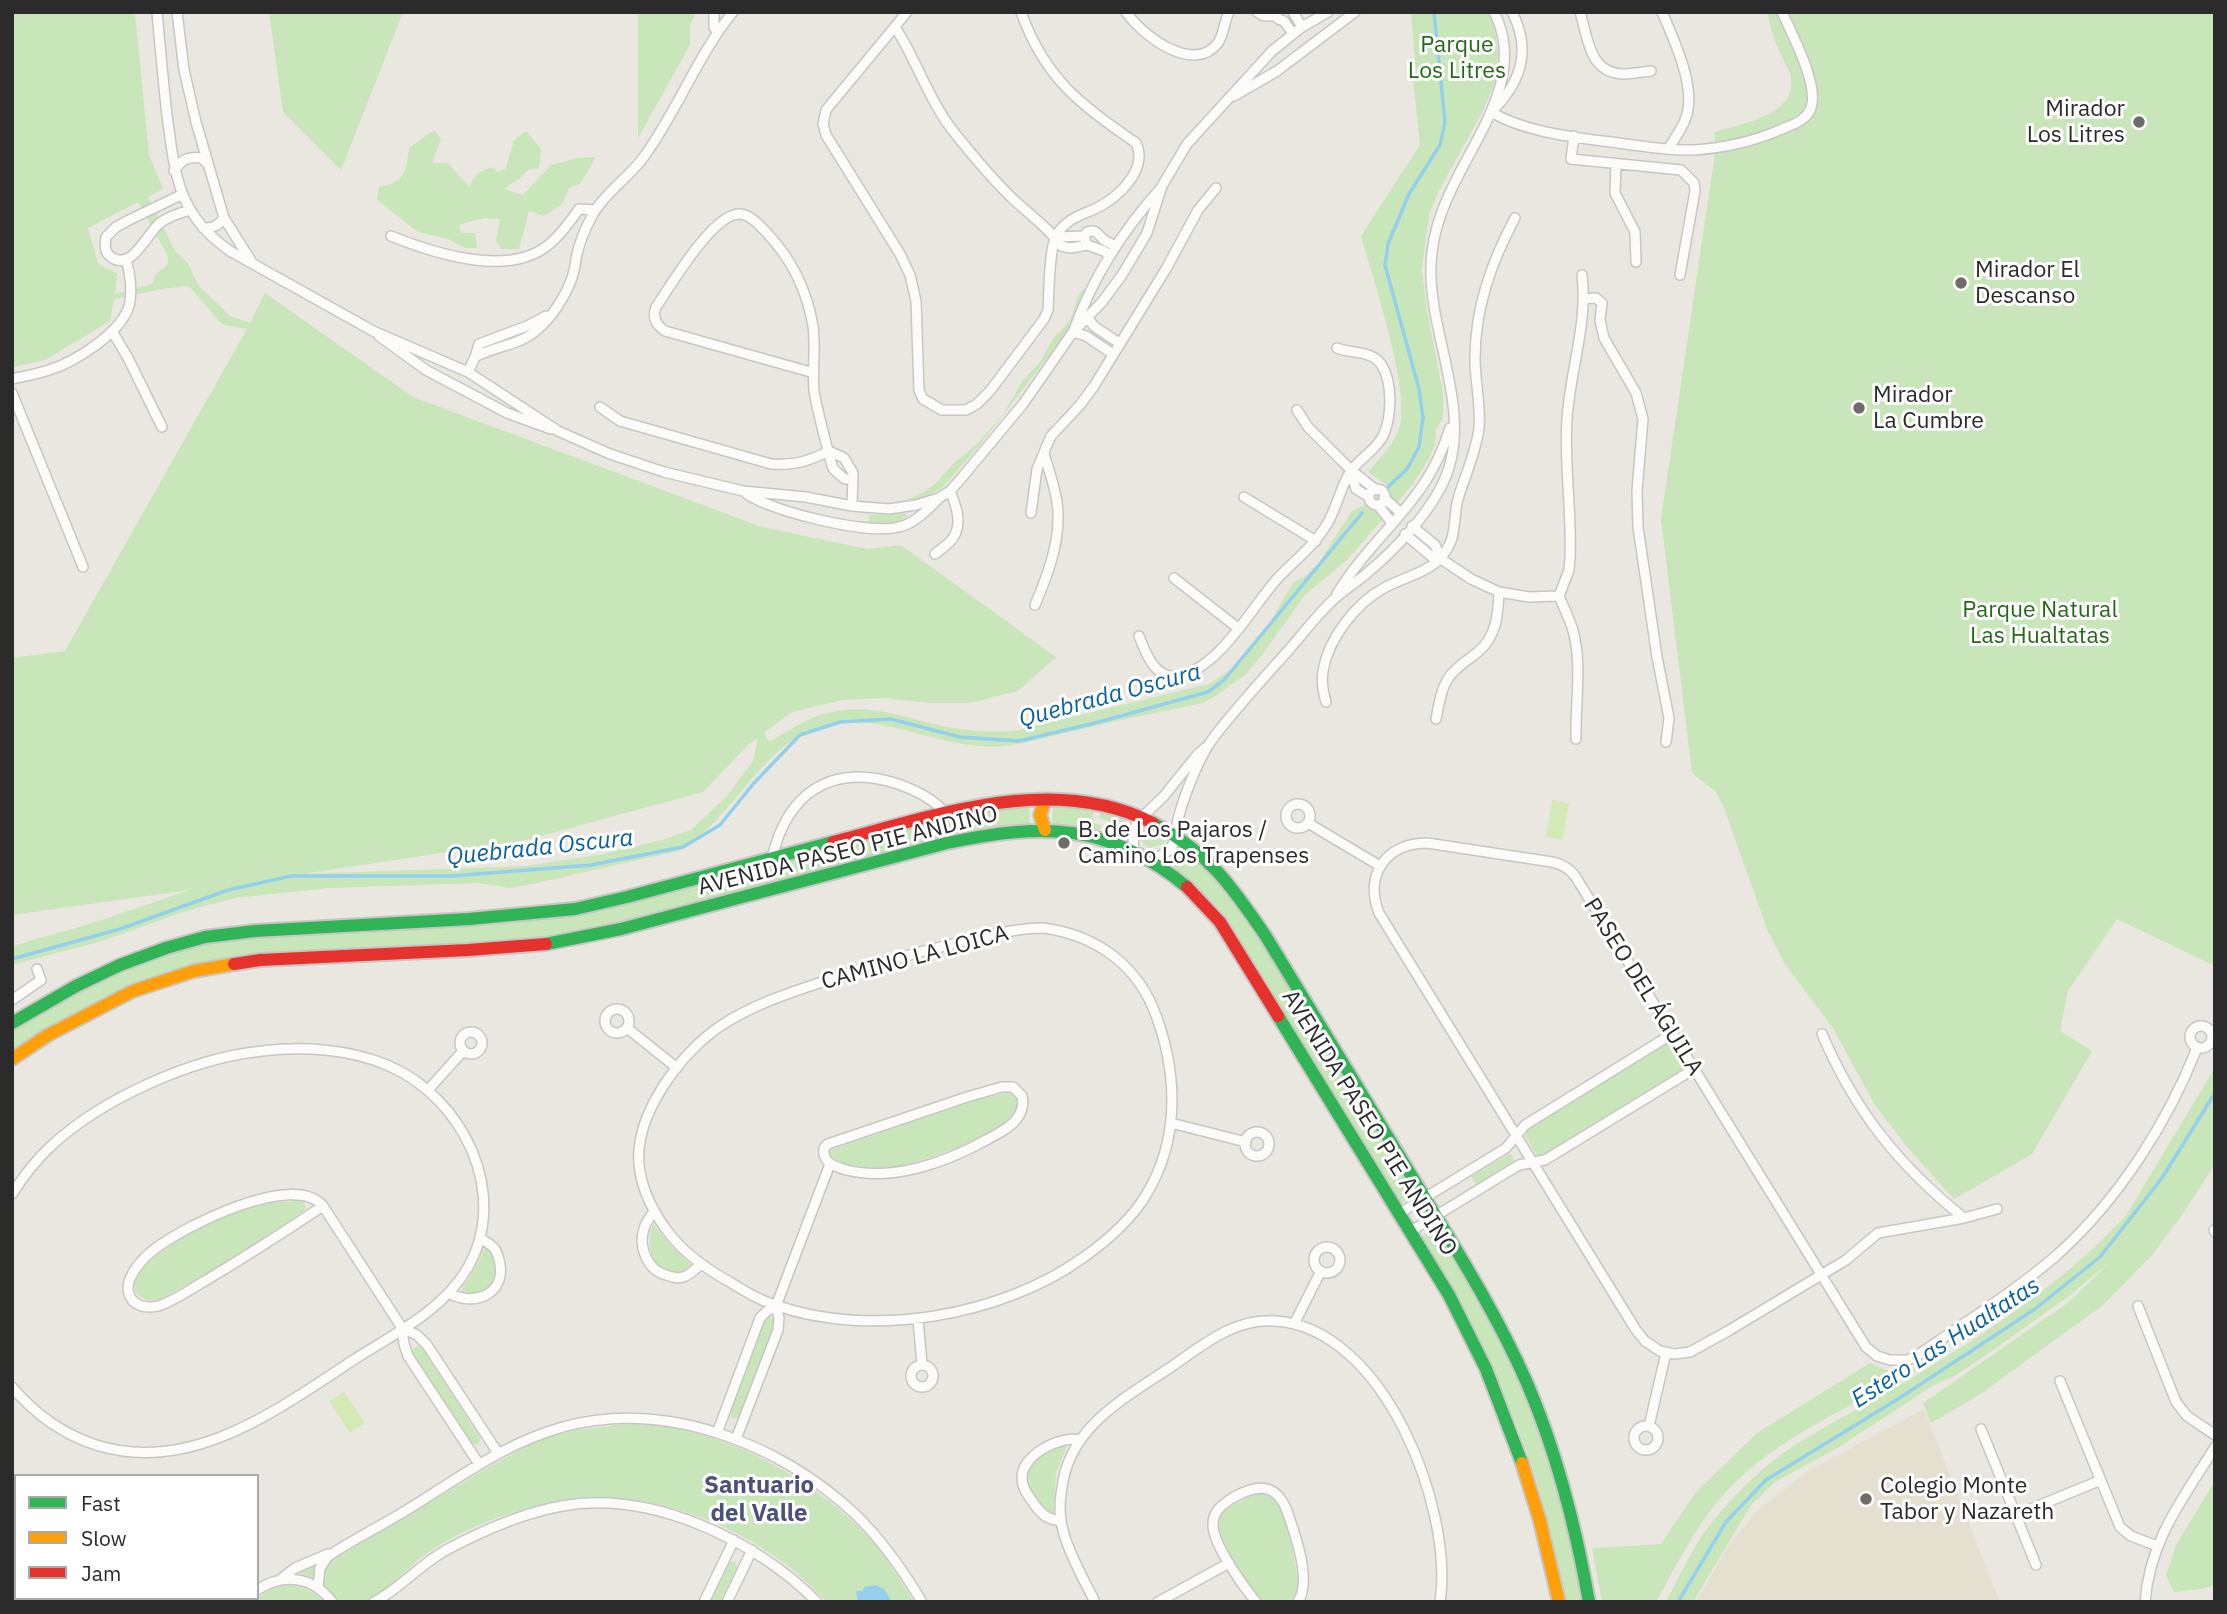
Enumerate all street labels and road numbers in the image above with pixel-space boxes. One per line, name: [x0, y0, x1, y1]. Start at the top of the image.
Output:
street label: AVENIDA PASEO PIE ANDINO: [695, 800, 1001, 902]
street label: PASEO DEL ÁGUILA: [1577, 893, 1709, 1081]
street label: CAMINO LA LOICA: [819, 920, 1011, 996]
street label: AVENIDA PASEO PIE ANDINO: [1276, 985, 1462, 1261]

